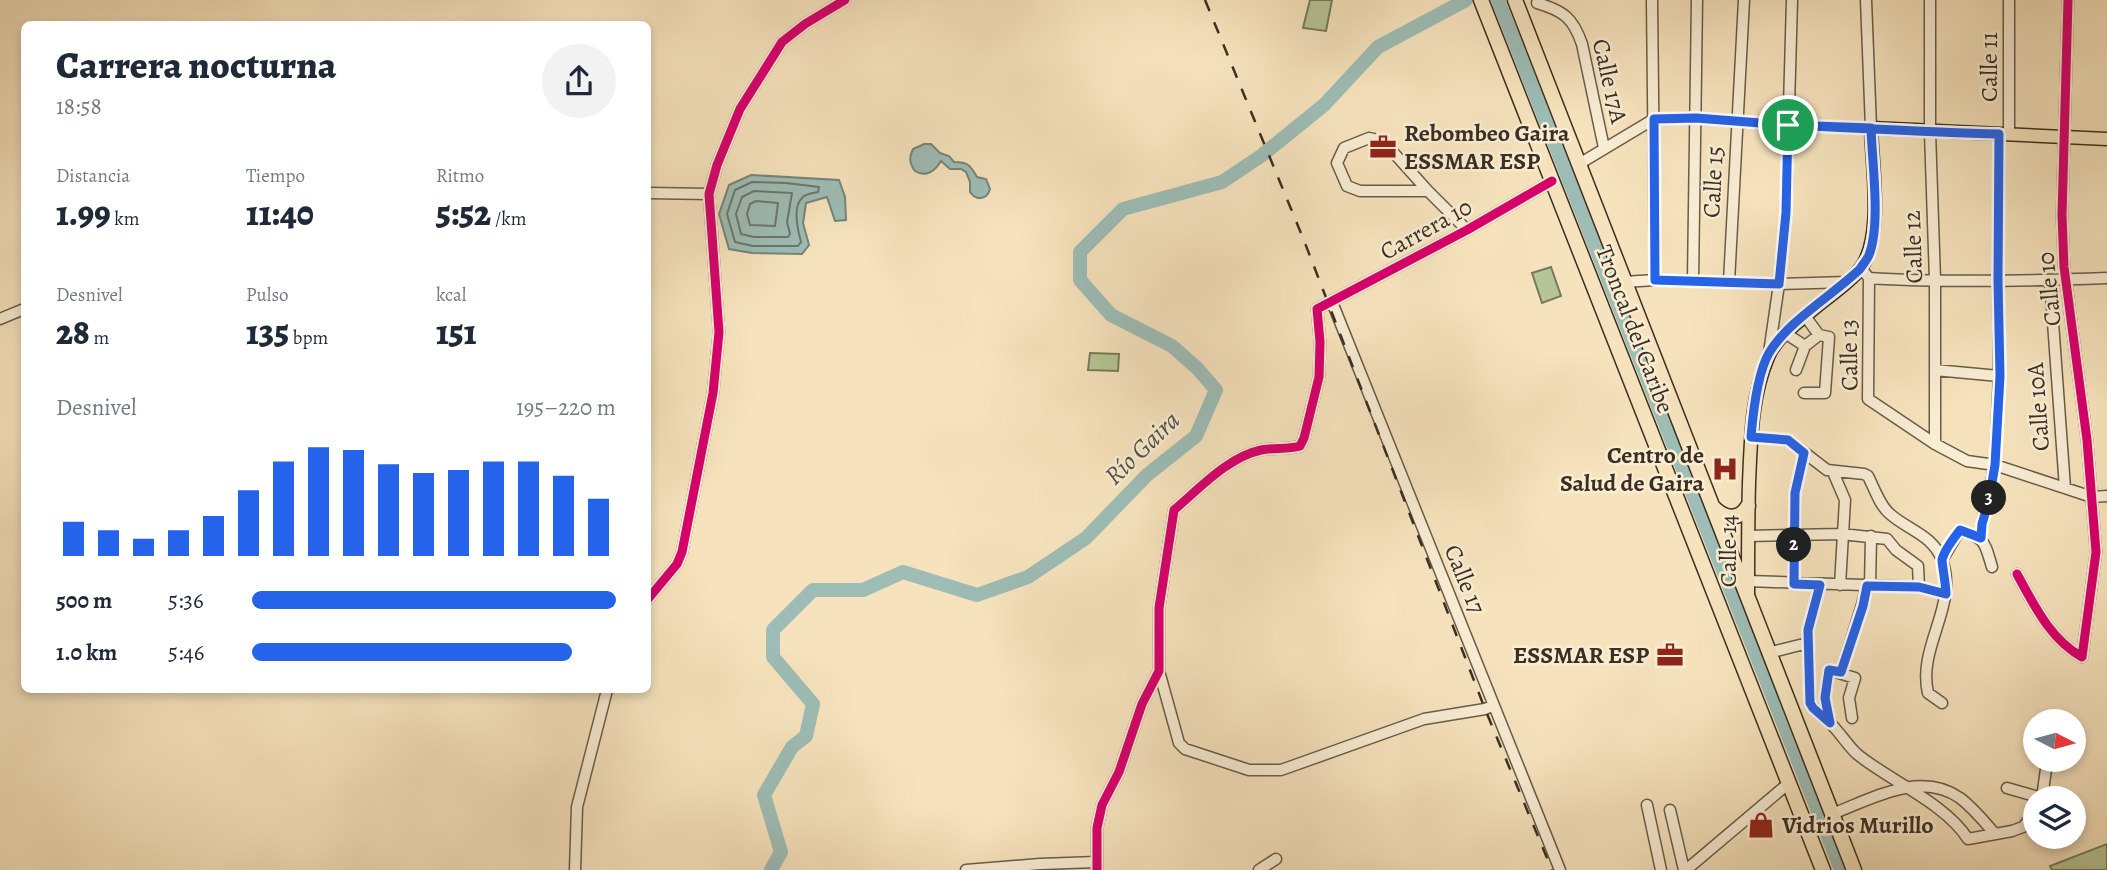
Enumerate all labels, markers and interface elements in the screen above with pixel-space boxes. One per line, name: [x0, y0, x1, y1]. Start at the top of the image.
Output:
street label: Calle 11: [1973, 32, 2005, 102]
street label: Calle 17A: [1585, 36, 1635, 127]
text: Carrera nocturna: [56, 39, 337, 91]
button: share: [542, 44, 616, 118]
text: 18:58: [56, 91, 102, 122]
pin: [1758, 95, 1818, 155]
icon: arrive: [1769, 106, 1807, 144]
place label: Rebombeo Gaira ESSMAR ESP: [1404, 117, 1570, 177]
office icon: Rebombeo Gaira ESSMAR ESP: [1368, 132, 1398, 162]
street label: Calle 15: [1695, 145, 1731, 219]
text: Distancia: [56, 163, 130, 189]
text: Tiempo: [246, 163, 305, 189]
text: Ritmo: [436, 163, 484, 189]
text: 1.99: [56, 189, 111, 237]
text: 11:40: [246, 189, 314, 237]
text: 5:52: [436, 189, 491, 237]
street label: Carrera 10: [1374, 191, 1478, 267]
text: km: [111, 206, 140, 232]
text: /km: [491, 206, 526, 232]
street label: Calle 12: [1896, 210, 1930, 284]
street label: Troncal del Caribe: [1588, 240, 1682, 418]
street label: Calle 10: [2029, 250, 2069, 328]
text: Desnivel: [56, 282, 123, 308]
text: Pulso: [246, 282, 288, 308]
text: kcal: [436, 282, 466, 308]
text: 28: [56, 308, 90, 356]
text: 135: [246, 308, 289, 356]
text: 151: [436, 308, 477, 356]
street label: Calle 13: [1832, 319, 1866, 391]
text: m: [90, 325, 109, 351]
text: bpm: [289, 325, 328, 351]
street label: Calle 10A: [2019, 361, 2057, 452]
text: Desnivel: [56, 392, 137, 423]
text: 195–220 m: [516, 392, 616, 423]
water label: Río Gaira: [1097, 403, 1187, 493]
place label: Centro de Salud de Gaira: [1560, 439, 1704, 499]
hospital icon: Centro de Salud de Gaira: [1710, 454, 1740, 484]
pin: 3: [1972, 480, 2007, 516]
text: 3: [1984, 484, 1993, 510]
street label: Calle 14: [1712, 515, 1744, 587]
pin: 2: [1776, 528, 1812, 562]
text: 2: [1789, 531, 1798, 557]
street label: Calle 17: [1437, 540, 1494, 619]
text: 500 m: [56, 585, 112, 616]
text: 5:36: [168, 585, 204, 616]
text: 1.0 km: [56, 637, 117, 668]
text: 5:46: [168, 637, 204, 668]
place label: ESSMAR ESP: [1513, 639, 1649, 671]
office icon: ESSMAR ESP: [1655, 640, 1685, 670]
north arrow: [2023, 709, 2086, 772]
map controls: [2023, 709, 2086, 849]
button: layers: [2023, 786, 2086, 849]
place label: Vidrios Murillo: [1781, 809, 1934, 841]
shop icon: Vidrios Murillo: [1746, 810, 1776, 840]

